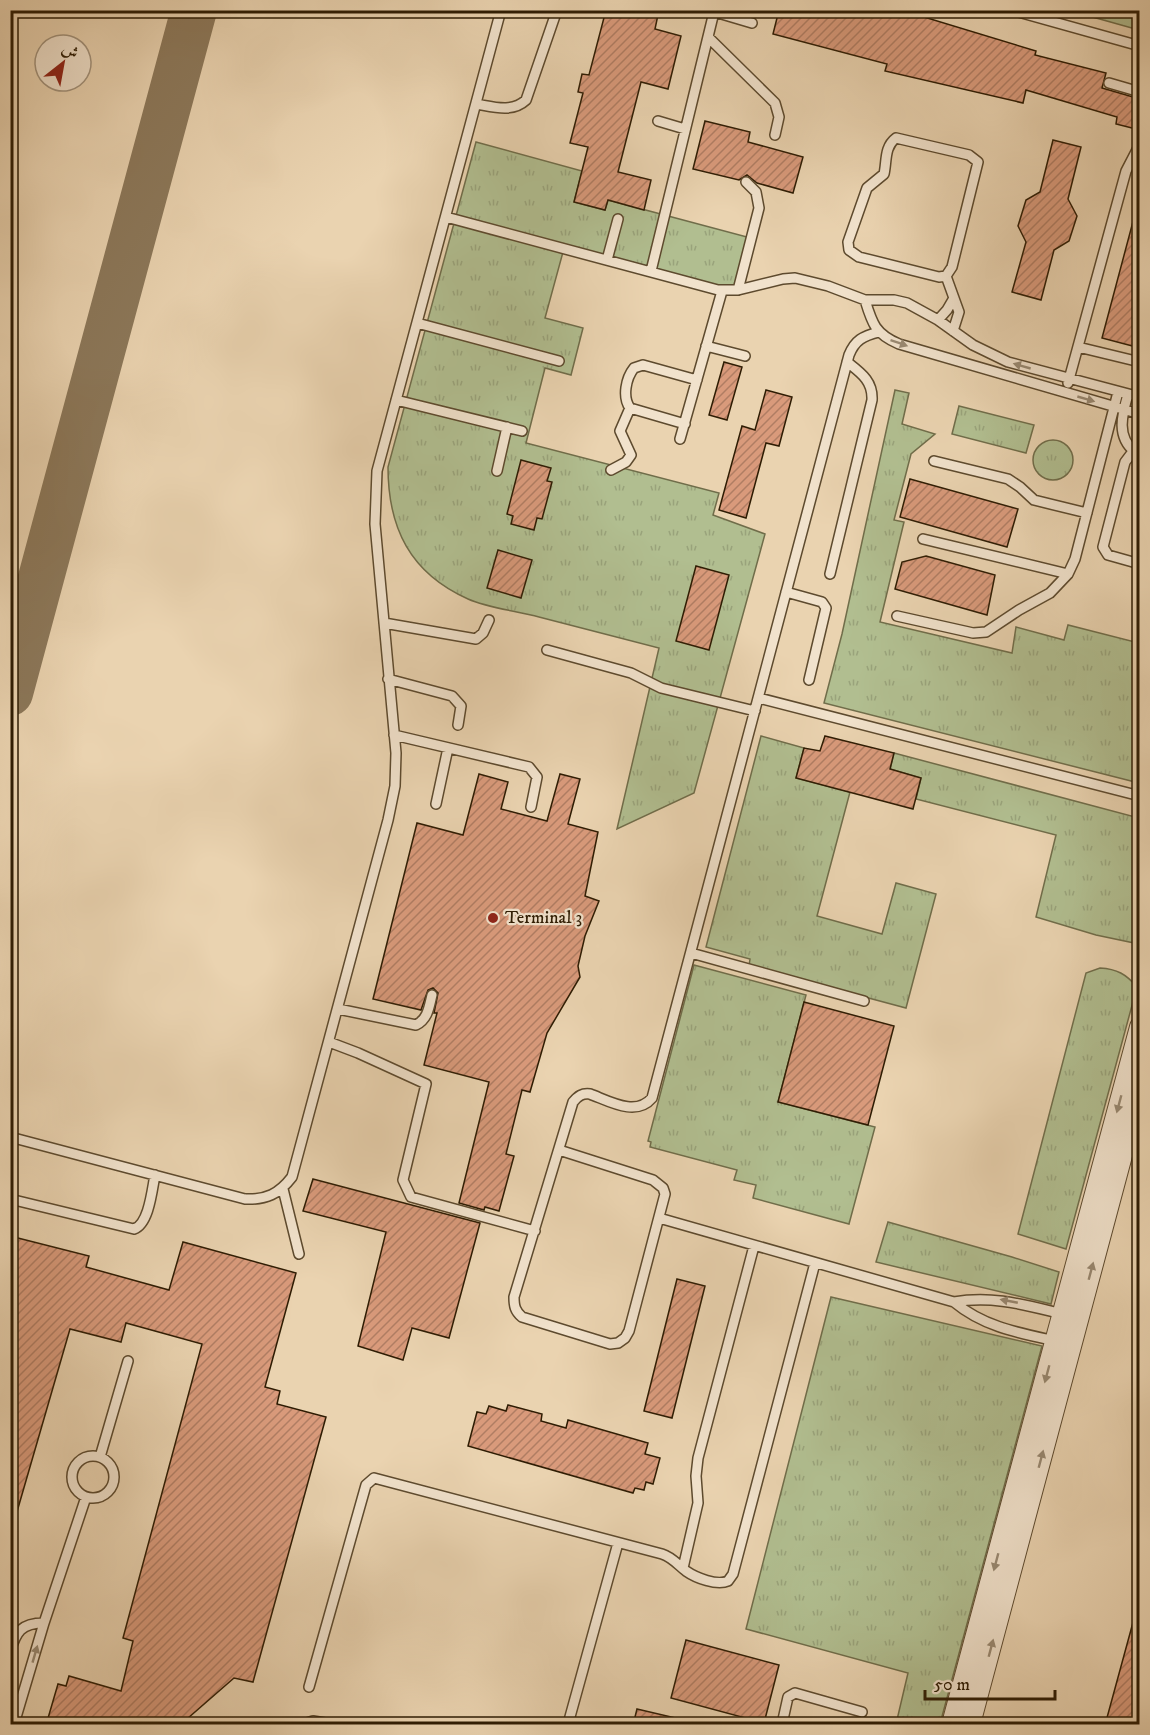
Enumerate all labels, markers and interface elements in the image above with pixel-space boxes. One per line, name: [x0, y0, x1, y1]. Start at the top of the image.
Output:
north arrow: [33, 33, 93, 93]
text: ش: [58, 38, 82, 64]
one-way arrow: [890, 339, 908, 349]
one-way arrow: [1013, 360, 1031, 370]
one-way arrow: [1077, 395, 1095, 404]
place label: Terminal 3: [505, 907, 582, 929]
marker: Terminal 3: [486, 911, 500, 925]
one-way arrow: [1114, 1095, 1123, 1113]
one-way arrow: [1087, 1262, 1096, 1280]
one-way arrow: [999, 1296, 1018, 1305]
one-way arrow: [1042, 1364, 1052, 1383]
one-way arrow: [1037, 1450, 1046, 1468]
one-way arrow: [991, 1553, 1000, 1571]
one-way arrow: [987, 1639, 996, 1657]
one-way arrow: [31, 1645, 40, 1663]
scale bar: [925, 1663, 1056, 1701]
text: 50 m: [934, 1674, 970, 1696]

